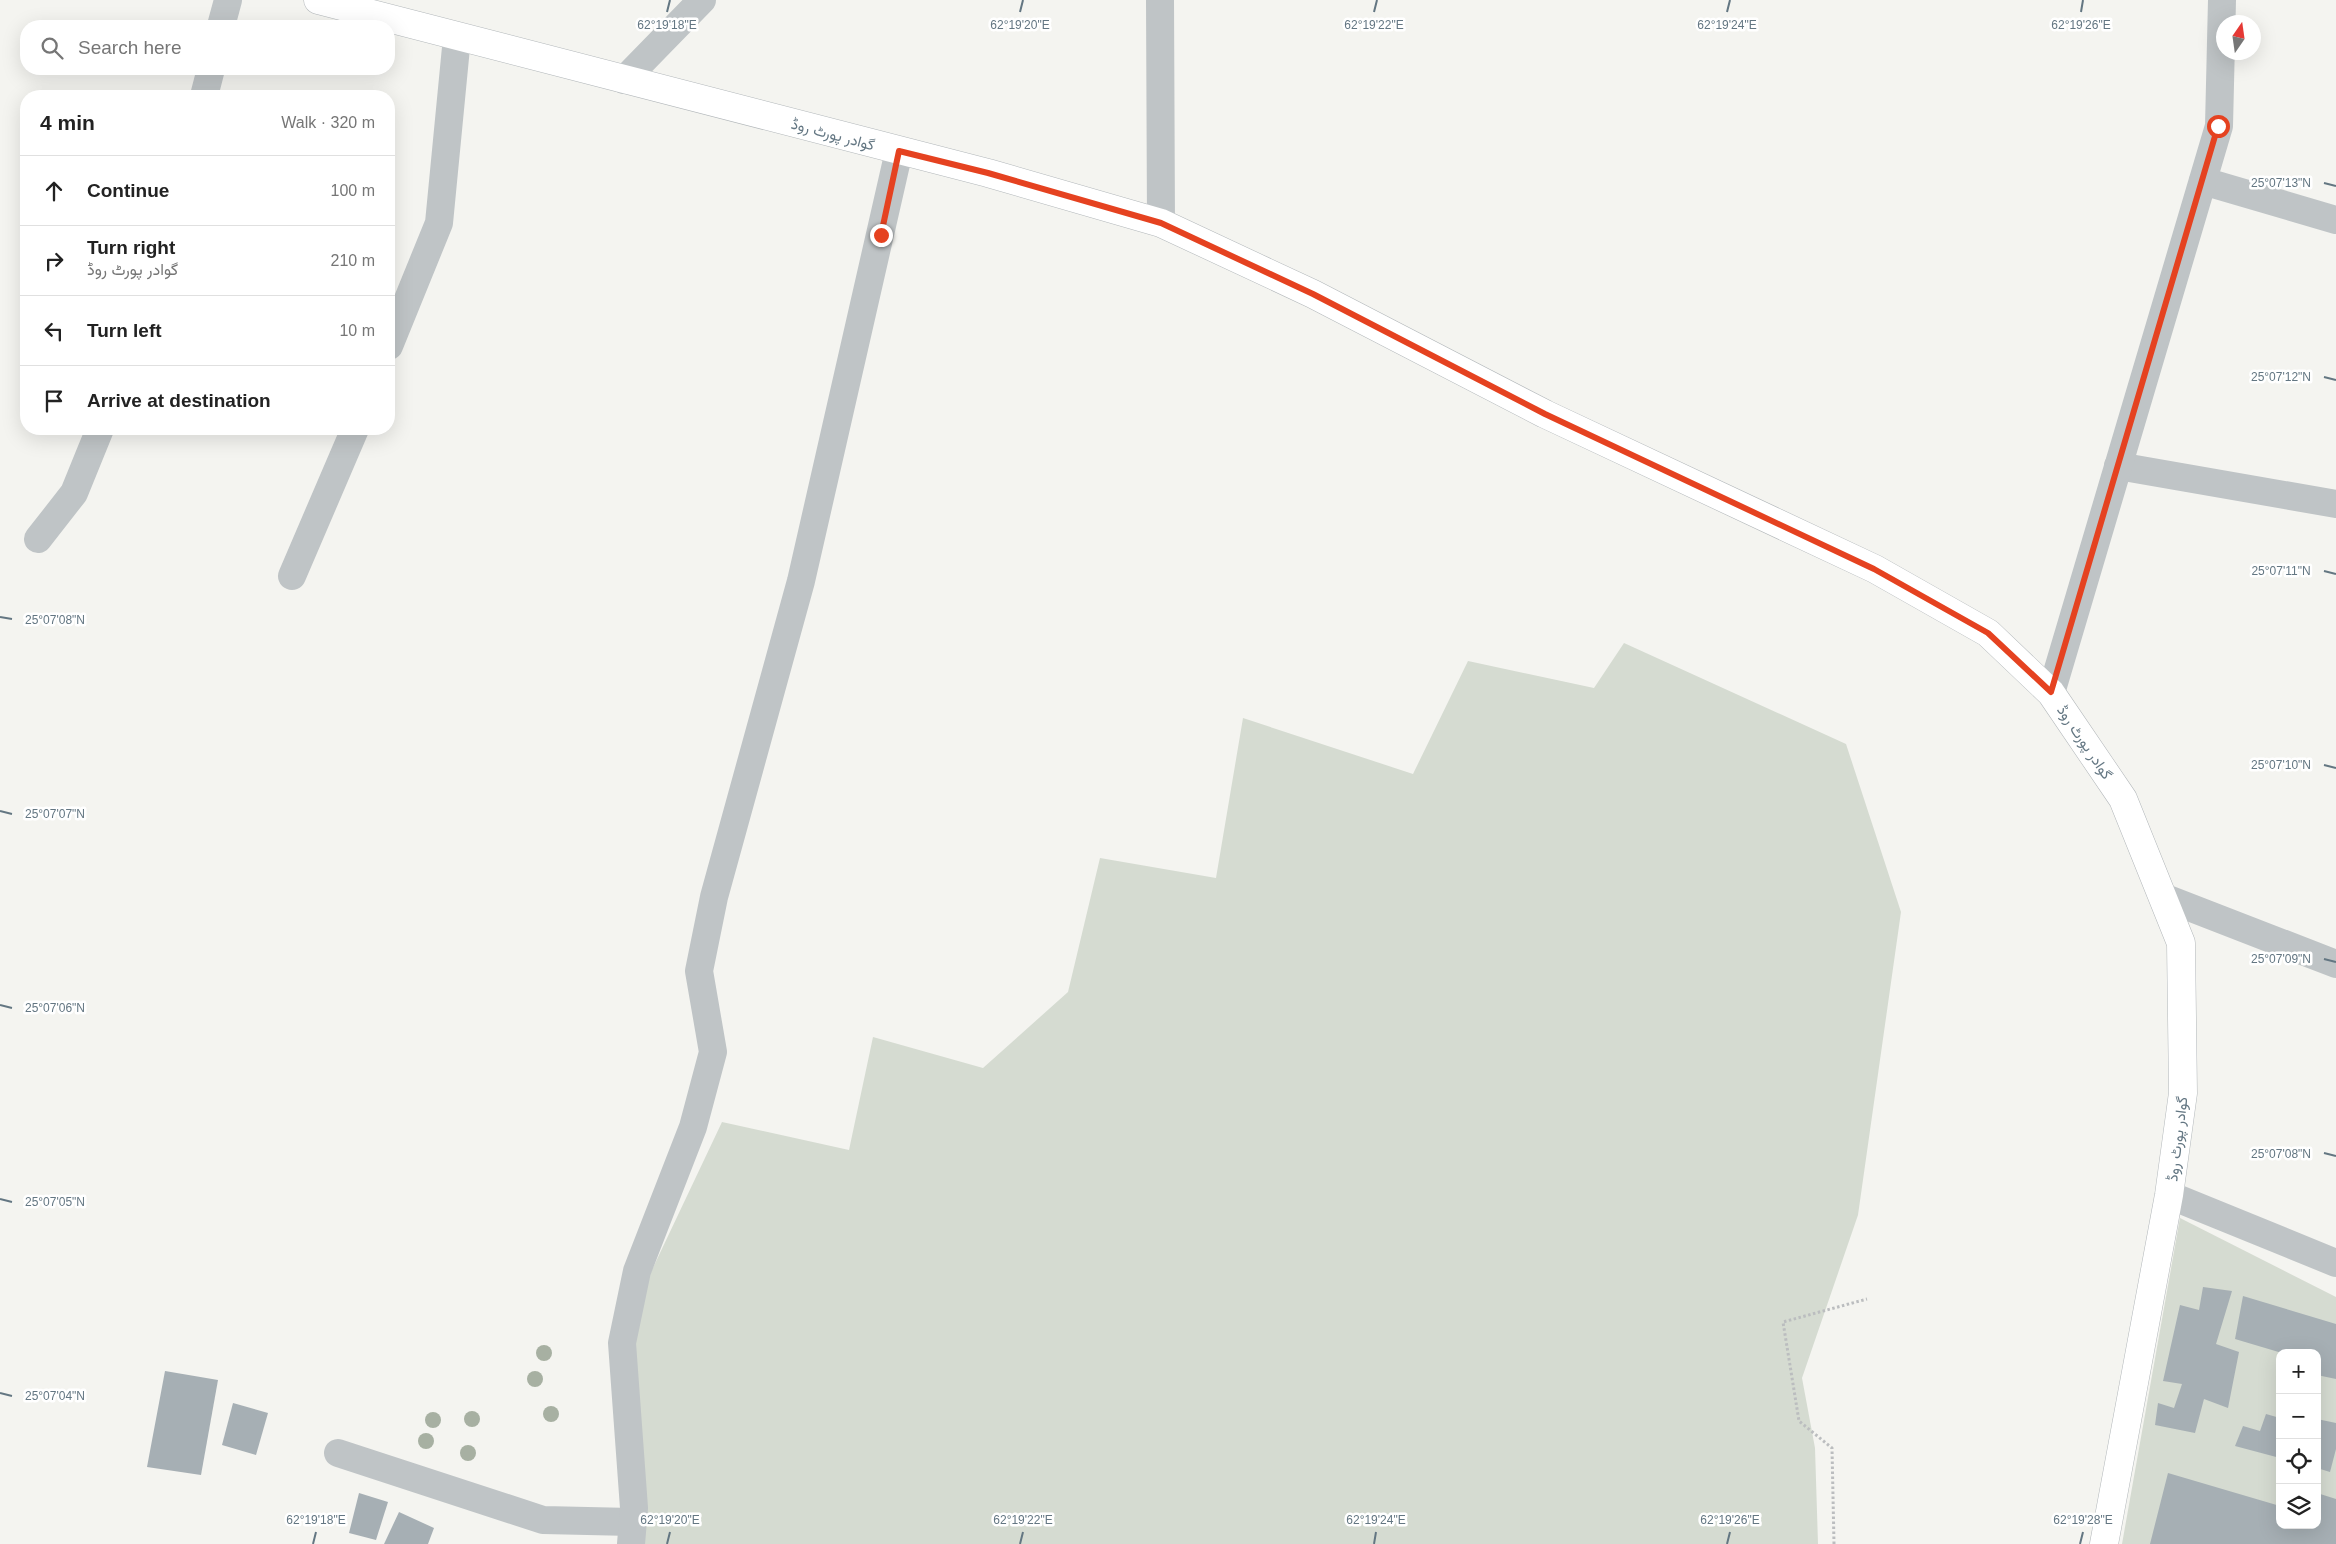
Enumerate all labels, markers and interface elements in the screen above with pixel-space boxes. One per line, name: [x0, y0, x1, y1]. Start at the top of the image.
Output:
north arrow: [2216, 15, 2261, 60]
text: 62°19'18"E: [637, 18, 697, 32]
text: 62°19'20"E: [990, 18, 1050, 32]
text: 62°19'22"E: [1344, 18, 1404, 32]
text: 62°19'24"E: [1697, 18, 1757, 32]
text: 62°19'26"E: [2051, 18, 2111, 32]
search box: [20, 20, 395, 75]
icon: search: [38, 34, 66, 62]
text: Search here: [78, 37, 182, 58]
text: 4 min: [40, 111, 95, 134]
text: Walk · 320 m: [281, 114, 375, 131]
street label: گوادر پورٹ روڈ: [789, 115, 877, 155]
route start: [2207, 115, 2230, 138]
text: 25°07'13"N: [2251, 176, 2311, 190]
icon: ahead: [40, 177, 68, 205]
text: Continue: [87, 180, 169, 201]
text: 100 m: [331, 182, 375, 199]
route end: [870, 224, 893, 247]
text: Turn right: [87, 237, 175, 258]
icon: right: [40, 247, 68, 275]
text: 210 m: [331, 252, 375, 269]
text: گوادر پورٹ روڈ: [87, 261, 178, 278]
icon: left: [40, 317, 68, 345]
text: Turn left: [87, 320, 162, 341]
text: 10 m: [339, 322, 375, 339]
text: 25°07'12"N: [2251, 370, 2311, 384]
icon: arrive: [40, 387, 68, 415]
text: Arrive at destination: [87, 390, 271, 411]
text: 25°07'11"N: [2251, 564, 2311, 578]
text: 25°07'08"N: [25, 613, 85, 627]
street label: گوادر پورٹ روڈ: [2052, 702, 2116, 784]
text: 25°07'10"N: [2251, 758, 2311, 772]
text: 25°07'07"N: [25, 807, 85, 821]
text: 25°07'09"N: [2251, 952, 2311, 966]
text: 25°07'06"N: [25, 1001, 85, 1015]
street label: گوادر پورٹ روڈ: [2163, 1095, 2193, 1183]
text: 25°07'08"N: [2251, 1147, 2311, 1161]
text: 25°07'05"N: [25, 1195, 85, 1209]
map controls: [2276, 1349, 2321, 1529]
button: +: [2276, 1349, 2321, 1394]
text: 25°07'04"N: [25, 1389, 85, 1403]
button: −: [2276, 1394, 2321, 1439]
button: locate: [2276, 1439, 2321, 1484]
button: layers: [2276, 1484, 2321, 1529]
text: 62°19'18"E: [286, 1513, 346, 1527]
text: 62°19'20"E: [640, 1513, 700, 1527]
text: 62°19'22"E: [993, 1513, 1053, 1527]
text: 62°19'24"E: [1346, 1513, 1406, 1527]
text: 62°19'26"E: [1700, 1513, 1760, 1527]
text: 62°19'28"E: [2053, 1513, 2113, 1527]

